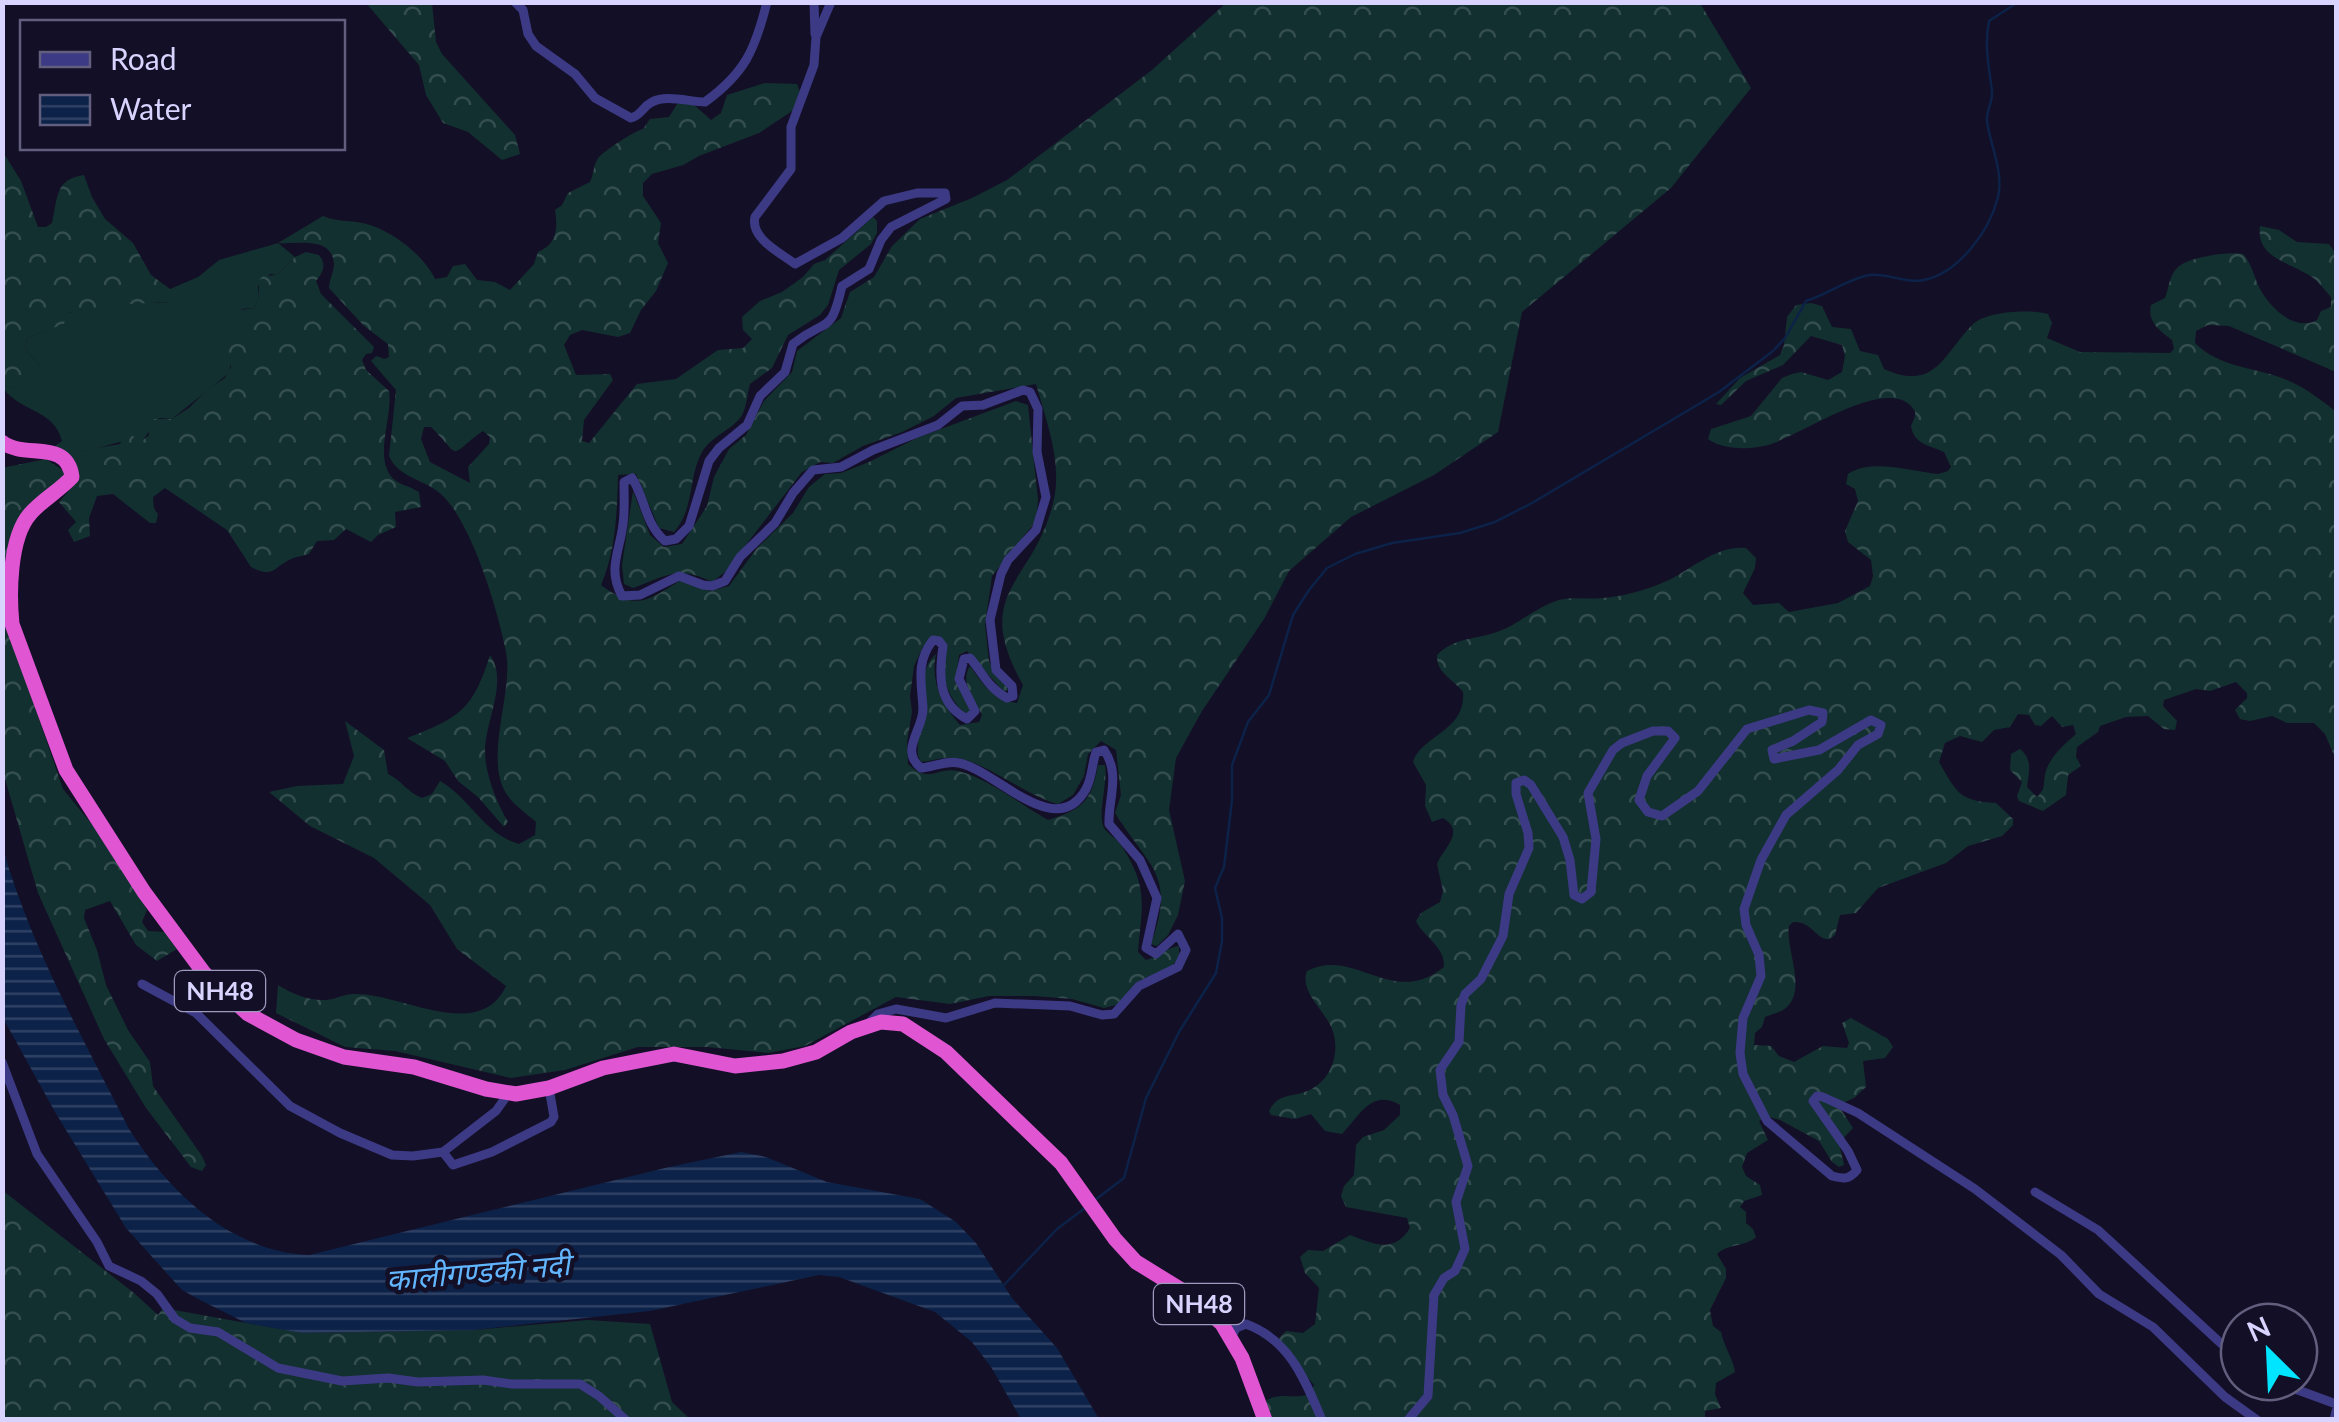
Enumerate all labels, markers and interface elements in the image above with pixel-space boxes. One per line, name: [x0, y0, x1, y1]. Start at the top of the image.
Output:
legend: [20, 20, 345, 150]
text: Road: [110, 40, 177, 76]
text: Water: [110, 90, 192, 126]
road number: NH48: [175, 971, 265, 1011]
water label: कालीगण्डकी नदी: [384, 1245, 576, 1297]
road number: NH48: [1154, 1284, 1244, 1324]
north arrow: [2219, 1302, 2319, 1402]
text: N: [2242, 1308, 2275, 1348]

